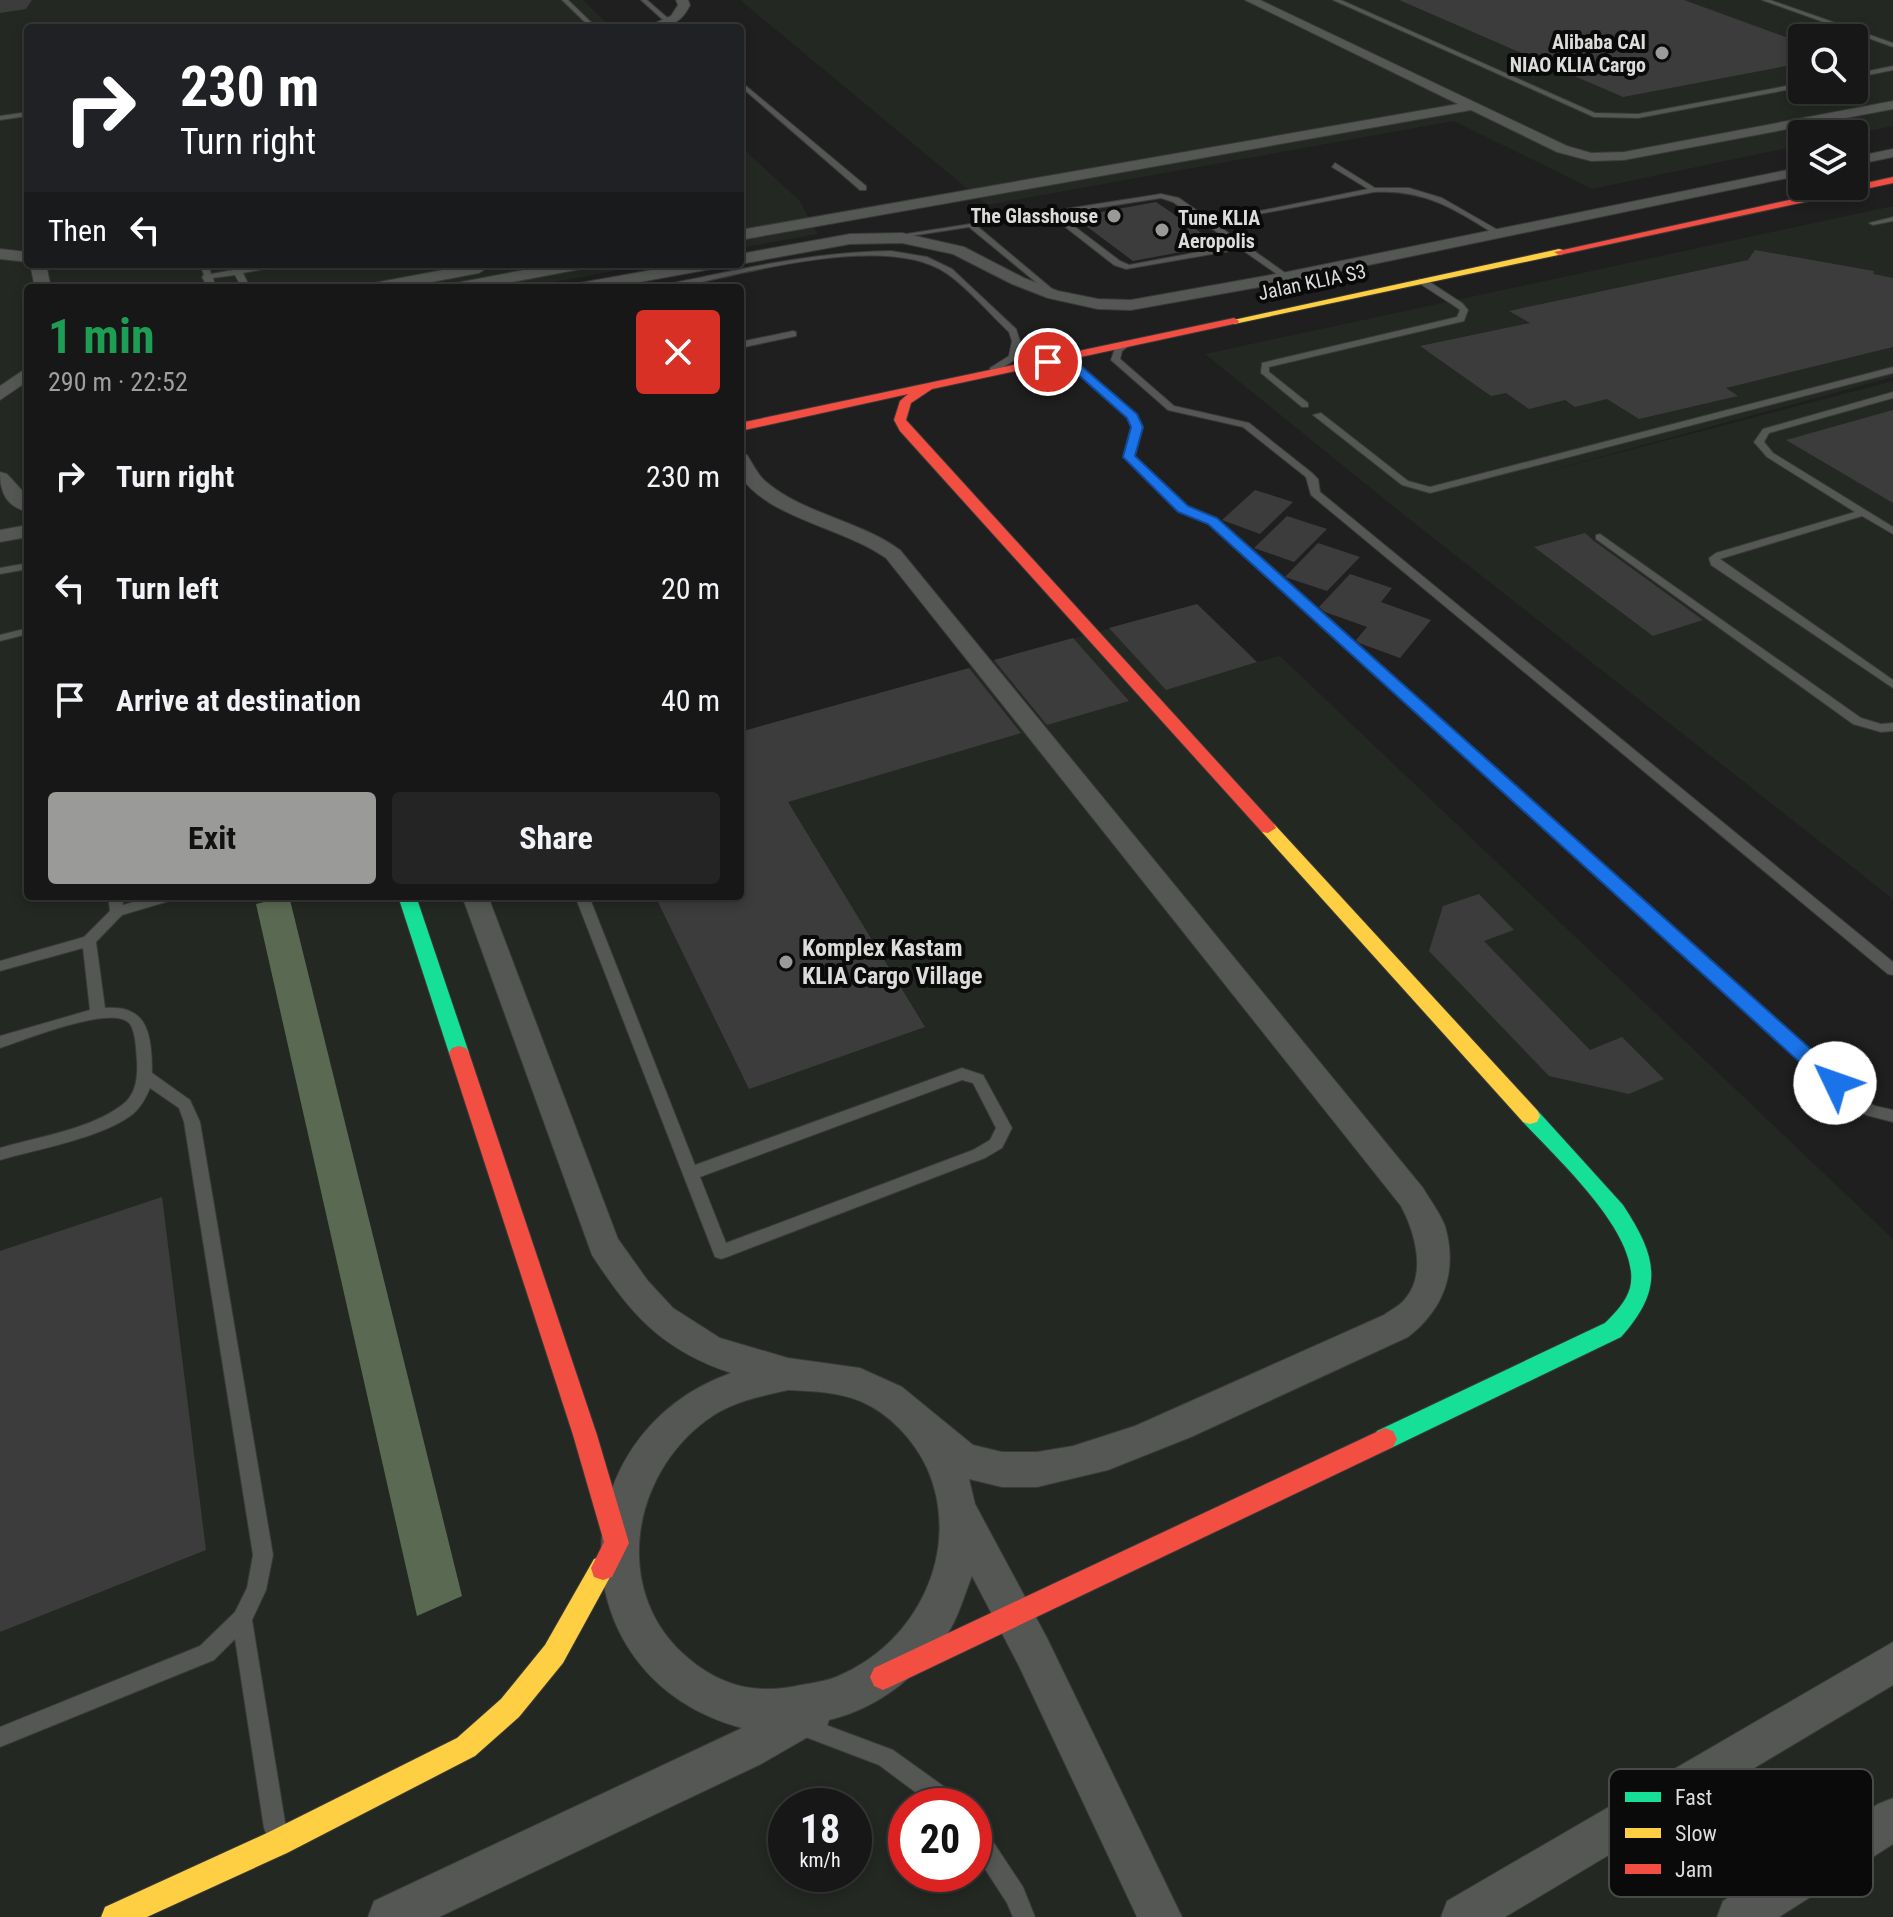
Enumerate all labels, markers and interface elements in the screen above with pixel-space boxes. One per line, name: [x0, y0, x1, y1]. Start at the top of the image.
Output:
map controls: [1788, 24, 1868, 200]
button: search: [1788, 24, 1868, 104]
place label: Alibaba CAI NIAO KLIA Cargo: [1510, 30, 1646, 77]
marker: Alibaba CAI NIAO KLIA Cargo: [1653, 44, 1671, 62]
text: 230 m: [180, 54, 319, 120]
icon: right: [48, 56, 152, 160]
button: layers: [1788, 120, 1868, 200]
text: Turn right: [180, 121, 316, 163]
place label: The Glasshouse: [971, 204, 1098, 228]
place label: Tune KLIA Aeropolis: [1178, 206, 1260, 253]
marker: The Glasshouse: [1105, 207, 1123, 225]
icon: left: [123, 208, 167, 252]
text: Then: [48, 213, 107, 248]
marker: Tune KLIA Aeropolis: [1153, 221, 1171, 239]
street label: Jalan KLIA S3: [1256, 259, 1368, 305]
text: 1 min: [48, 308, 155, 365]
button: close: [636, 310, 720, 394]
pin: [1014, 328, 1082, 396]
icon: arrive: [1026, 340, 1070, 384]
text: 290 m · 22:52: [48, 367, 188, 397]
icon: right: [48, 454, 92, 498]
text: Turn right: [116, 459, 234, 494]
text: 230 m: [646, 459, 720, 494]
icon: left: [48, 566, 92, 610]
text: Turn left: [116, 571, 219, 606]
text: 20 m: [661, 571, 720, 606]
icon: arrive: [48, 678, 92, 722]
text: Arrive at destination: [116, 683, 361, 718]
text: 40 m: [661, 683, 720, 718]
button: Exit: [48, 792, 376, 884]
button: Share: [392, 792, 720, 884]
place label: Komplex Kastam KLIA Cargo Village: [802, 934, 982, 990]
marker: Komplex Kastam KLIA Cargo Village: [777, 953, 795, 971]
position arrow: [1793, 1041, 1877, 1125]
legend: [1609, 1769, 1873, 1897]
text: Fast: [1675, 1785, 1712, 1810]
speed limit sign: 20: [888, 1788, 992, 1892]
text: 18: [800, 1806, 840, 1853]
text: Slow: [1675, 1821, 1717, 1846]
text: km/h: [799, 1848, 841, 1872]
text: Jam: [1675, 1857, 1713, 1882]

